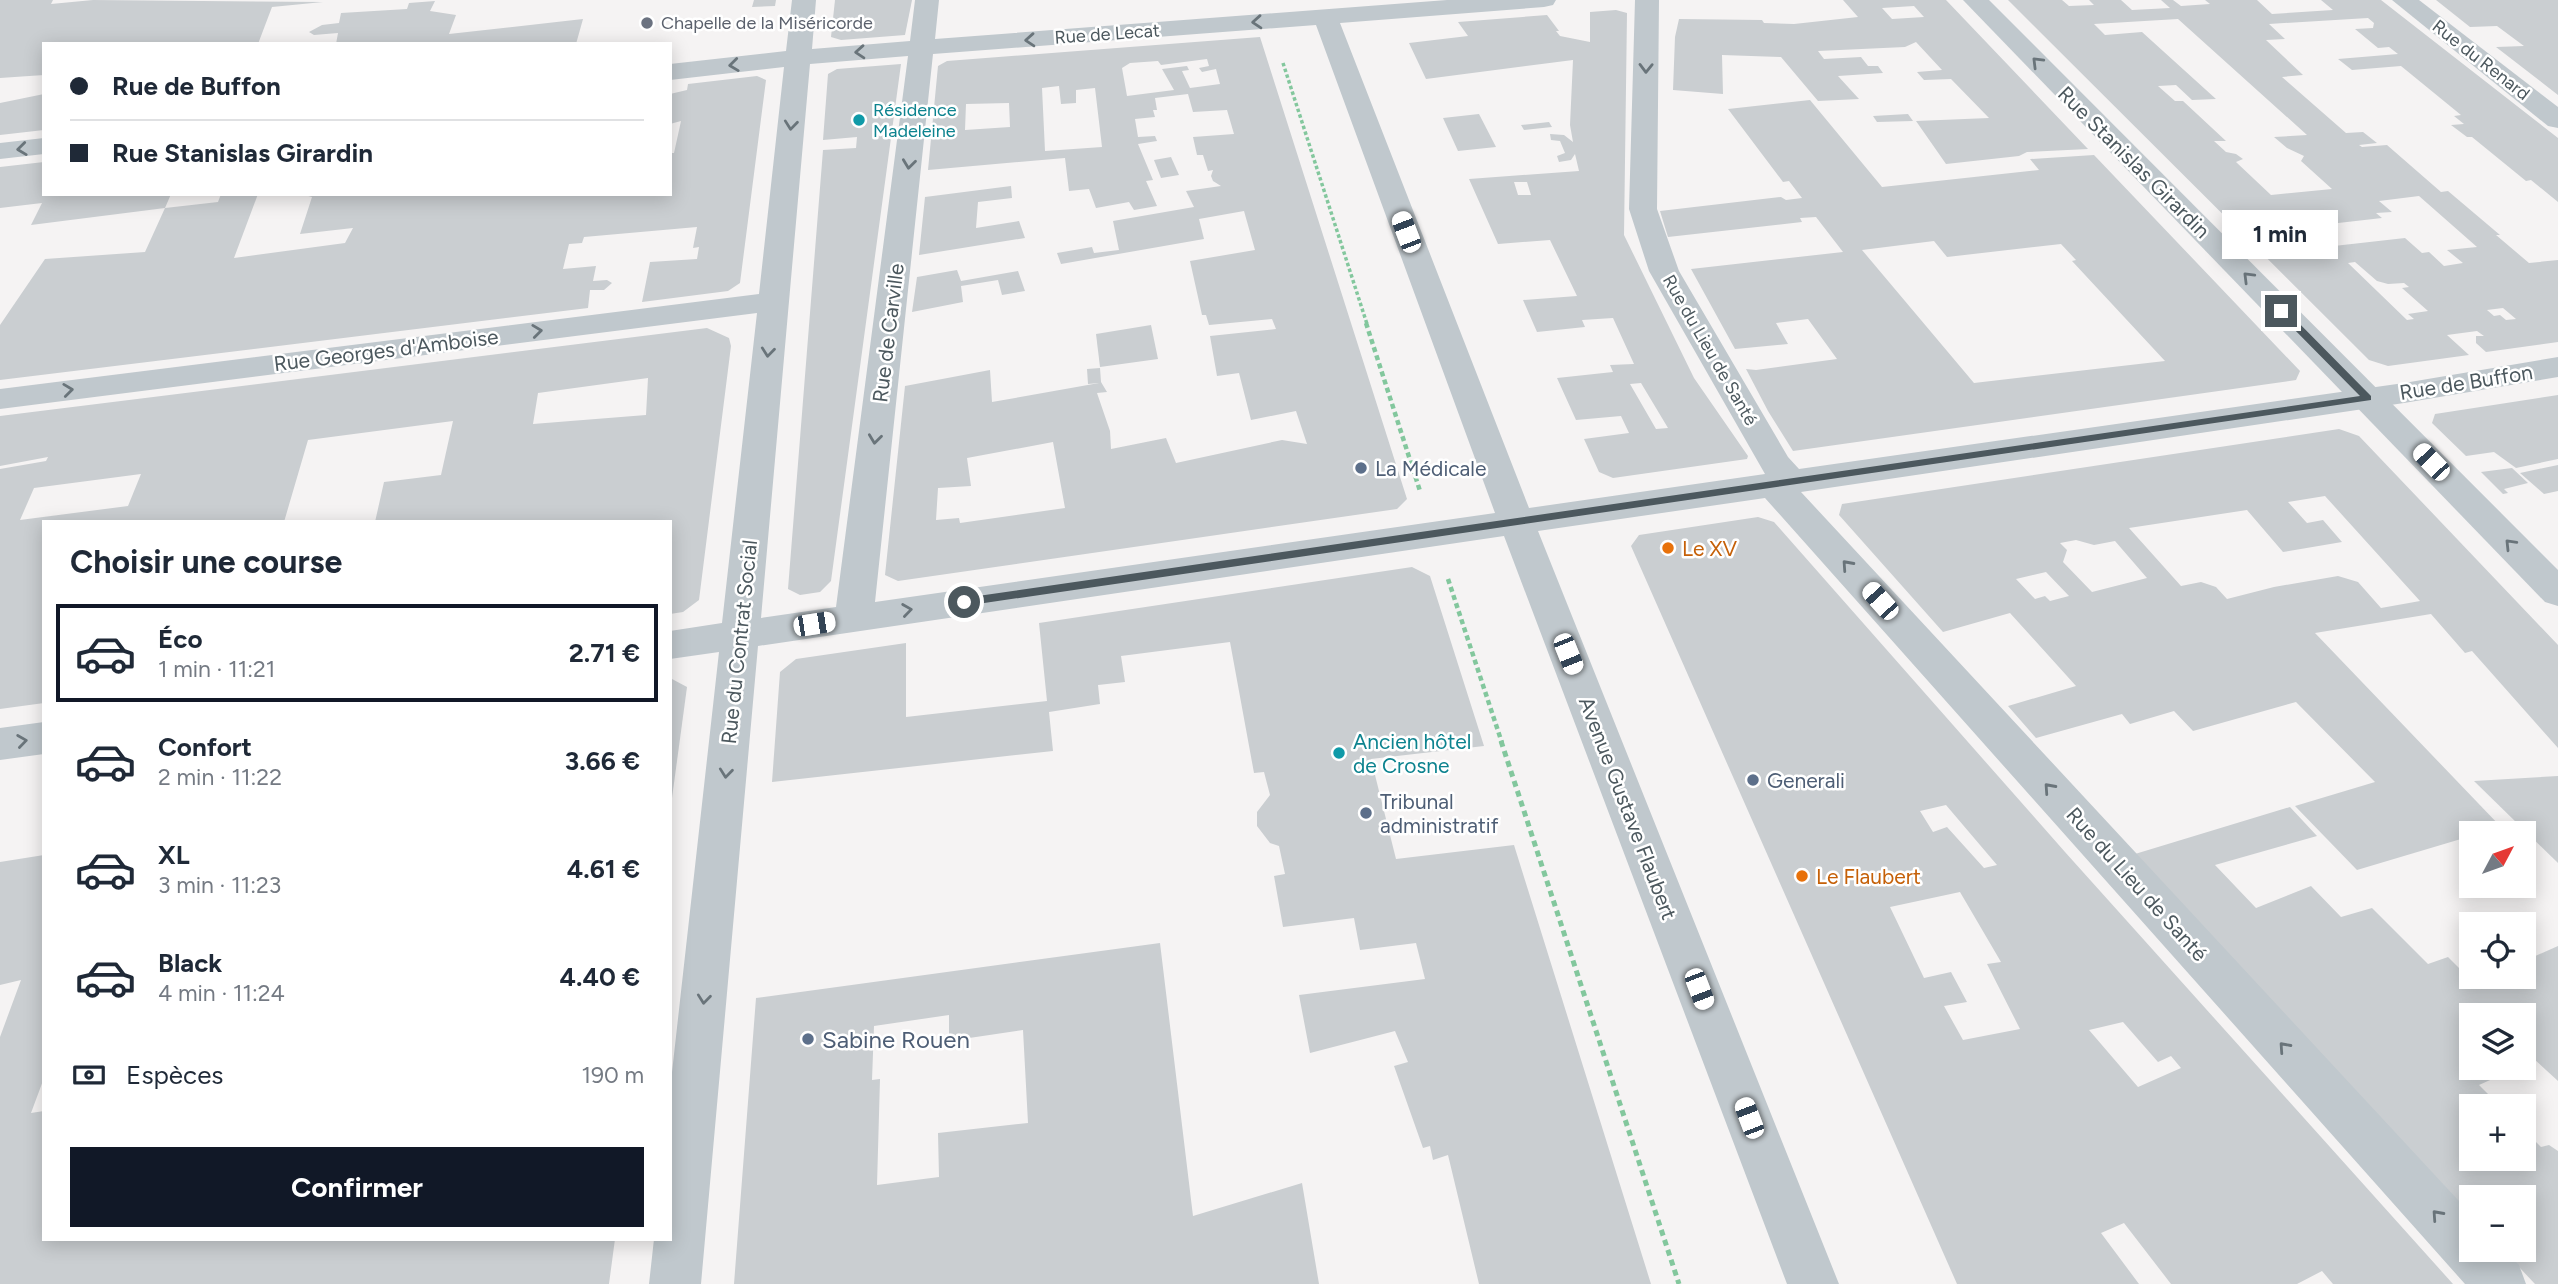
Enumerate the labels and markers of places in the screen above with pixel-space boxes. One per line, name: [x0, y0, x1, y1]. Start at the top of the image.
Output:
place label: Chapelle de la Miséricorde: [661, 12, 873, 34]
marker: Chapelle de la Miséricorde: [639, 15, 655, 31]
place label: Résidence Madeleine: [873, 99, 957, 142]
marker: Résidence Madeleine: [851, 112, 867, 128]
place label: La Médicale: [1375, 456, 1486, 481]
marker: La Médicale: [1353, 460, 1369, 476]
place label: Le XV: [1682, 536, 1737, 561]
marker: Le XV: [1660, 540, 1676, 556]
place label: Ancien hôtel de Crosne: [1353, 729, 1471, 778]
marker: Ancien hôtel de Crosne: [1331, 745, 1347, 761]
place label: Generali: [1767, 768, 1845, 793]
marker: Generali: [1745, 772, 1761, 788]
place label: Tribunal administratif: [1380, 789, 1499, 838]
marker: Tribunal administratif: [1358, 805, 1374, 821]
place label: Le Flaubert: [1816, 864, 1921, 889]
marker: Le Flaubert: [1794, 868, 1810, 884]
place label: Sabine Rouen: [822, 1025, 970, 1054]
marker: Sabine Rouen: [800, 1031, 816, 1047]

